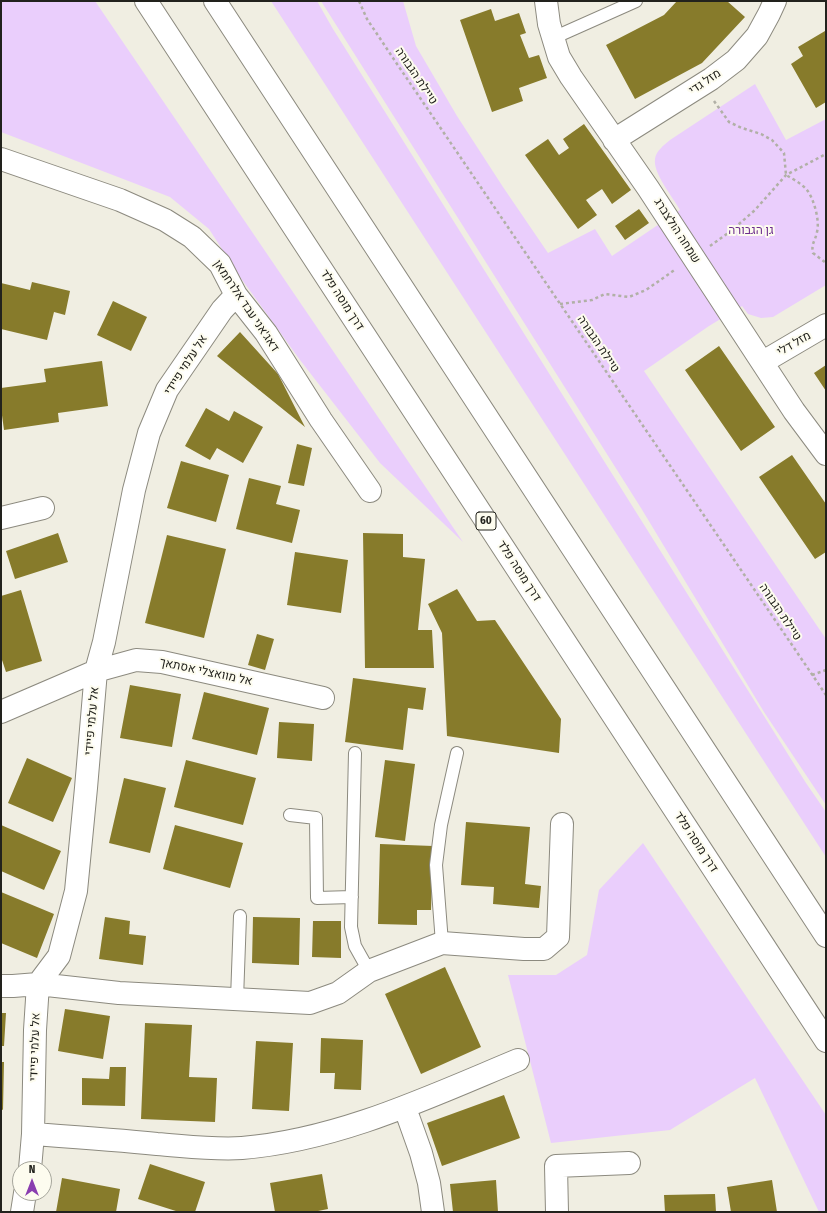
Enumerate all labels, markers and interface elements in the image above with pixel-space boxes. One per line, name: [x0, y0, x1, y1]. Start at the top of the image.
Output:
street label: טיילת הגבורה: [392, 45, 440, 107]
street label: מזל גדי: [686, 66, 724, 98]
street label: שמחה הולצברג: [651, 196, 703, 266]
park label: גן הגבורה: [728, 224, 774, 238]
street label: דאג'אני עבד אלרחמאן: [210, 257, 282, 355]
street label: דרך מוסה פלד: [317, 267, 367, 333]
street label: טיילת הגבורה: [574, 313, 622, 375]
street label: מזל דלי: [774, 329, 814, 359]
street label: אל עלמי פיידי: [161, 332, 211, 398]
road number: 60: [476, 512, 496, 530]
street label: דרך מוסה פלד: [494, 538, 544, 604]
street label: טיילת הגבורה: [756, 581, 804, 643]
street label: אל מוואצלי אסתאך: [158, 655, 254, 689]
street label: אל עלמי פיידי: [82, 686, 102, 756]
street label: דרך מוסה פלד: [671, 809, 721, 875]
street label: אל עלמי פיידי: [27, 1013, 43, 1081]
north arrow: [12, 1161, 52, 1201]
text: N: [29, 1163, 35, 1176]

